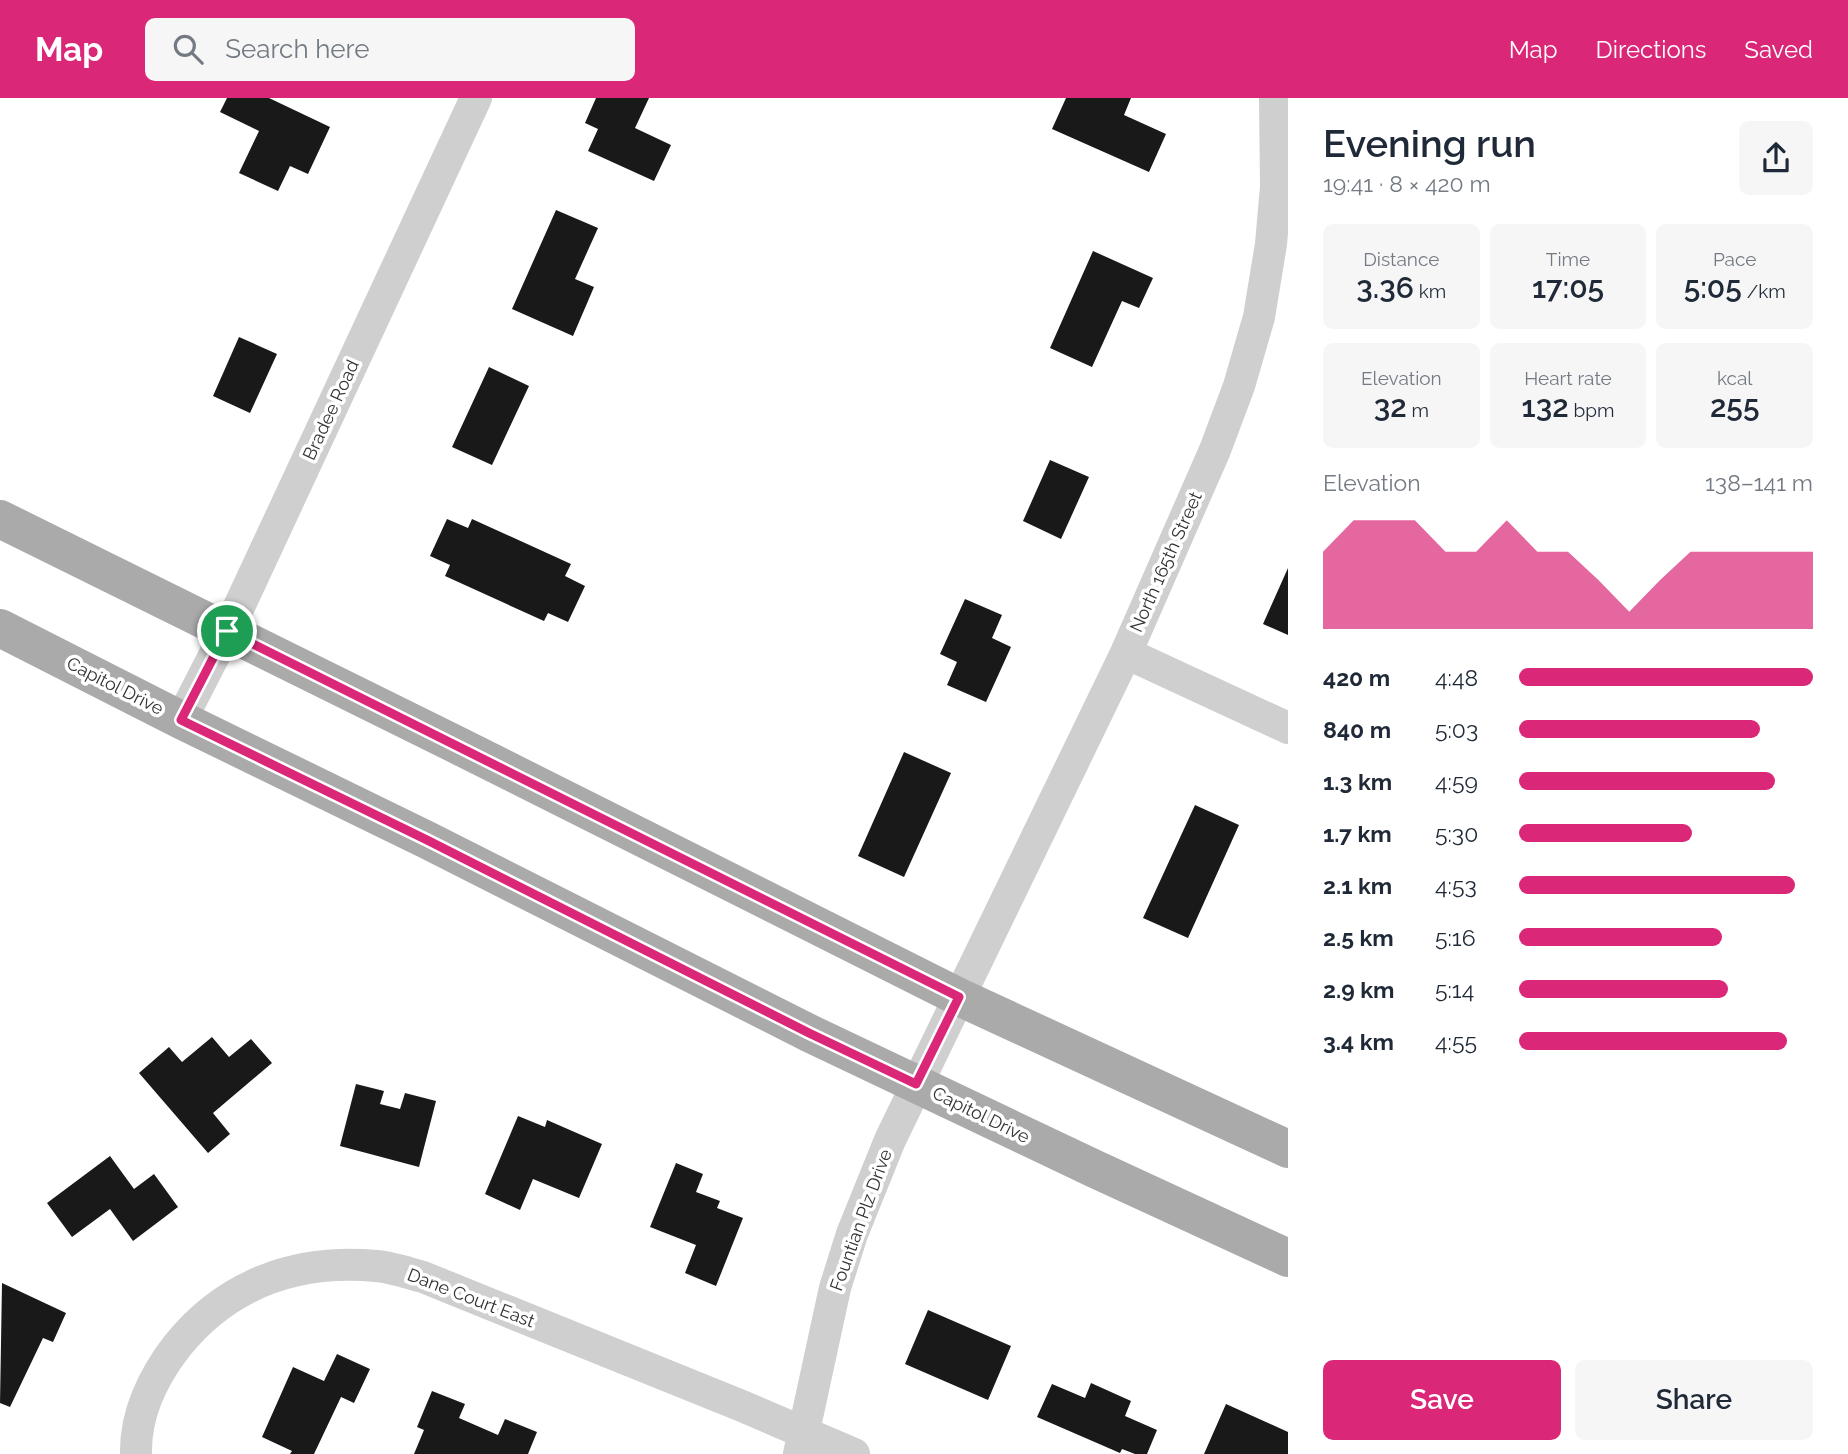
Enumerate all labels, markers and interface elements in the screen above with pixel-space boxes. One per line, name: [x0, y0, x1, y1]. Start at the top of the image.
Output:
search box: [145, 18, 635, 81]
text: Map: [35, 30, 103, 69]
icon: search: [169, 30, 207, 68]
text: Search here: [225, 34, 370, 64]
text: Map: [1509, 35, 1558, 64]
text: Directions: [1596, 35, 1706, 64]
text: Saved: [1744, 35, 1813, 64]
text: Evening run: [1323, 121, 1536, 166]
button: share: [1739, 121, 1813, 195]
text: 19:41 · 8 × 420 m: [1323, 170, 1491, 197]
text: Distance: [1363, 248, 1439, 270]
text: Time: [1546, 248, 1590, 270]
text: Pace: [1713, 248, 1756, 270]
text: 3.36: [1356, 270, 1414, 305]
text: 17:05: [1532, 270, 1604, 305]
text: 5:05: [1684, 270, 1742, 305]
text: km: [1414, 280, 1446, 302]
text: /km: [1742, 280, 1786, 302]
street label: Bradee Road: [298, 356, 363, 463]
text: Elevation: [1361, 367, 1442, 389]
text: Heart rate: [1524, 367, 1612, 389]
text: kcal: [1717, 367, 1752, 389]
text: 32: [1374, 389, 1407, 424]
text: 132: [1522, 389, 1569, 424]
text: 255: [1710, 389, 1759, 424]
text: m: [1407, 399, 1429, 421]
text: bpm: [1569, 399, 1614, 421]
text: Elevation: [1323, 469, 1421, 496]
text: 138–141 m: [1705, 469, 1813, 496]
street label: North 165th Street: [1125, 488, 1206, 635]
pin: [197, 601, 257, 661]
icon: arrive: [208, 612, 246, 650]
street label: Capitol Drive: [63, 652, 167, 719]
text: 420 m: [1323, 664, 1390, 691]
text: 4:48: [1435, 664, 1478, 691]
text: 840 m: [1323, 716, 1391, 743]
text: 5:03: [1435, 716, 1478, 743]
text: 1.3 km: [1323, 768, 1392, 795]
text: 4:59: [1435, 768, 1478, 795]
text: 1.7 km: [1323, 820, 1392, 847]
text: 5:30: [1435, 820, 1478, 847]
text: 2.1 km: [1323, 872, 1392, 899]
text: 4:53: [1435, 872, 1477, 899]
text: 2.5 km: [1323, 924, 1394, 951]
text: 5:16: [1435, 924, 1476, 951]
text: 2.9 km: [1323, 976, 1394, 1003]
text: 5:14: [1435, 976, 1474, 1003]
text: 3.4 km: [1323, 1028, 1394, 1055]
text: 4:55: [1435, 1028, 1477, 1055]
street label: Capitol Drive: [929, 1082, 1034, 1147]
street label: Fountian Plz Drive: [825, 1146, 896, 1294]
street label: Dane Court East: [405, 1264, 538, 1331]
button: Save: [1323, 1360, 1561, 1440]
button: Share: [1575, 1360, 1813, 1440]

